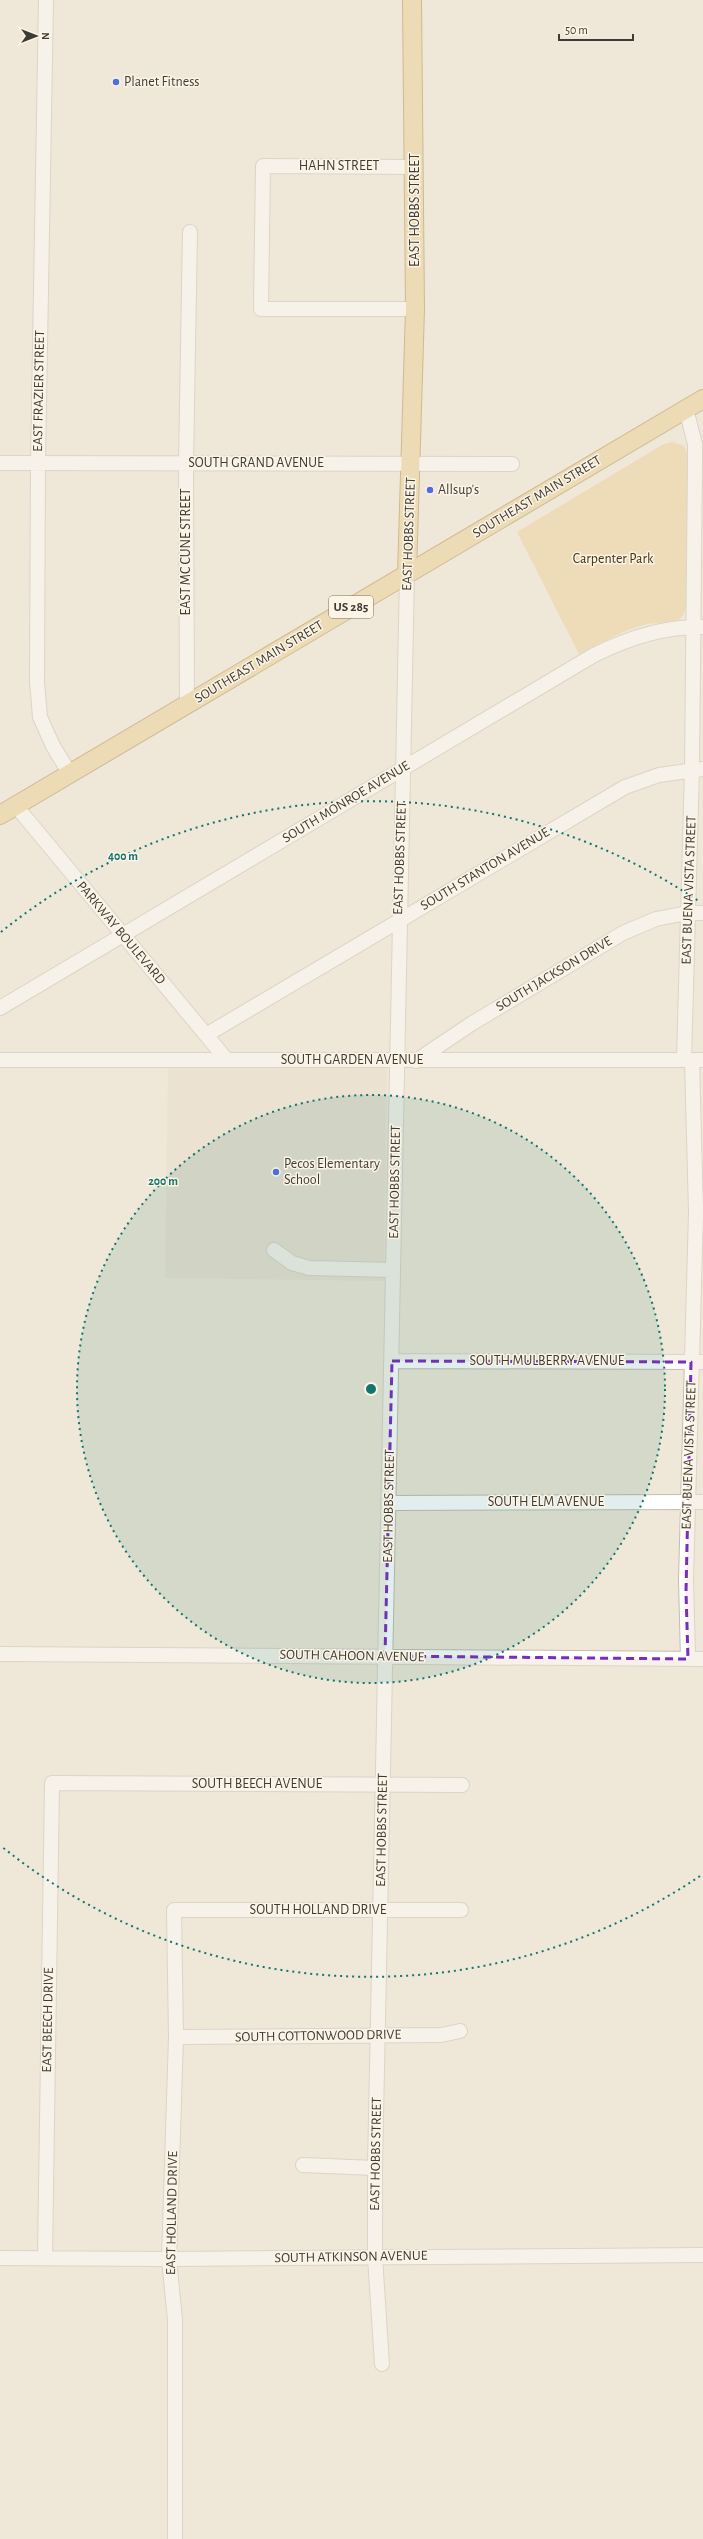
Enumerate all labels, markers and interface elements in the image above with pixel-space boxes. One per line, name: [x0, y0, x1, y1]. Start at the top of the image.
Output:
north arrow: [16, 16, 56, 56]
scale bar: [559, 16, 633, 42]
text: 50 m: [565, 24, 588, 36]
text: N: [40, 32, 51, 40]
place label: Planet Fitness: [124, 75, 200, 89]
marker: Planet Fitness: [111, 77, 121, 87]
street label: EAST HOBBS STREET: [408, 153, 422, 267]
street label: HAHN STREET: [299, 159, 379, 173]
street label: EAST FRAZIER STREET: [31, 330, 47, 452]
street label: SOUTHEAST MAIN STREET: [470, 453, 604, 541]
street label: SOUTH GRAND AVENUE: [188, 456, 324, 470]
street label: EAST HOBBS STREET: [400, 477, 418, 591]
place label: Allsup's: [438, 483, 479, 497]
marker: Allsup's: [425, 485, 435, 495]
street label: EAST MC CUNE STREET: [179, 488, 193, 616]
park label: Carpenter Park: [573, 552, 654, 566]
road number: US 285: [329, 596, 373, 618]
street label: SOUTHEAST MAIN STREET: [192, 618, 326, 706]
street label: SOUTH MONROE AVENUE: [280, 758, 412, 845]
street label: EAST HOBBS STREET: [391, 801, 409, 915]
street label: EAST BUENA VISTA STREET: [679, 815, 699, 965]
street label: SOUTH STANTON AVENUE: [418, 825, 552, 913]
text: 400 m: [108, 850, 138, 862]
street label: PARKWAY BOULEVARD: [74, 879, 168, 987]
street label: SOUTH JACKSON DRIVE: [494, 934, 615, 1014]
street label: SOUTH GARDEN AVENUE: [281, 1053, 423, 1067]
street label: EAST HOBBS STREET: [387, 1125, 403, 1239]
place label: Pecos Elementary School: [284, 1157, 380, 1187]
marker: Pecos Elementary School: [271, 1167, 281, 1177]
text: 200 m: [148, 1175, 178, 1187]
street label: SOUTH MULBERRY AVENUE: [469, 1354, 625, 1368]
street label: EAST BUENA VISTA STREET: [679, 1380, 699, 1530]
centre of rings: [364, 1382, 378, 1396]
street label: EAST HOBBS STREET: [381, 1449, 397, 1563]
street label: SOUTH ELM AVENUE: [488, 1495, 604, 1509]
street label: SOUTH CAHOON AVENUE: [279, 1648, 425, 1664]
street label: EAST HOBBS STREET: [374, 1773, 390, 1887]
street label: SOUTH BEECH AVENUE: [192, 1777, 322, 1791]
street label: SOUTH HOLLAND DRIVE: [250, 1903, 387, 1917]
street label: EAST BEECH DRIVE: [40, 1967, 56, 2073]
street label: SOUTH COTTONWOOD DRIVE: [235, 2028, 402, 2044]
street label: EAST HOBBS STREET: [368, 2097, 384, 2211]
street label: EAST HOLLAND DRIVE: [164, 2151, 180, 2275]
street label: SOUTH ATKINSON AVENUE: [274, 2249, 428, 2265]

